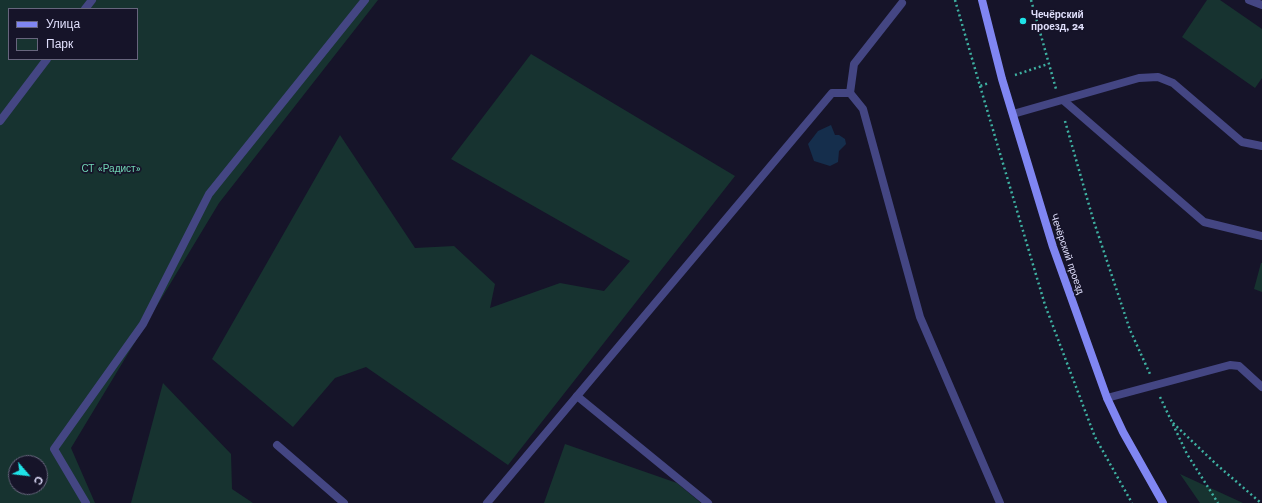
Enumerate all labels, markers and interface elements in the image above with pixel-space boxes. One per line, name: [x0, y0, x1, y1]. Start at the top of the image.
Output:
legend: [8, 8, 138, 60]
place label: Чечёрский проезд, 24: [1031, 9, 1084, 32]
marker: Чечёрский проезд, 24: [1018, 16, 1028, 26]
text: Улица: [46, 17, 80, 31]
text: Парк: [46, 37, 73, 51]
park label: СТ «Радист»: [81, 163, 141, 175]
street label: Чечёрский проезд: [1048, 212, 1086, 296]
north arrow: [8, 455, 48, 495]
text: С: [31, 474, 46, 487]

